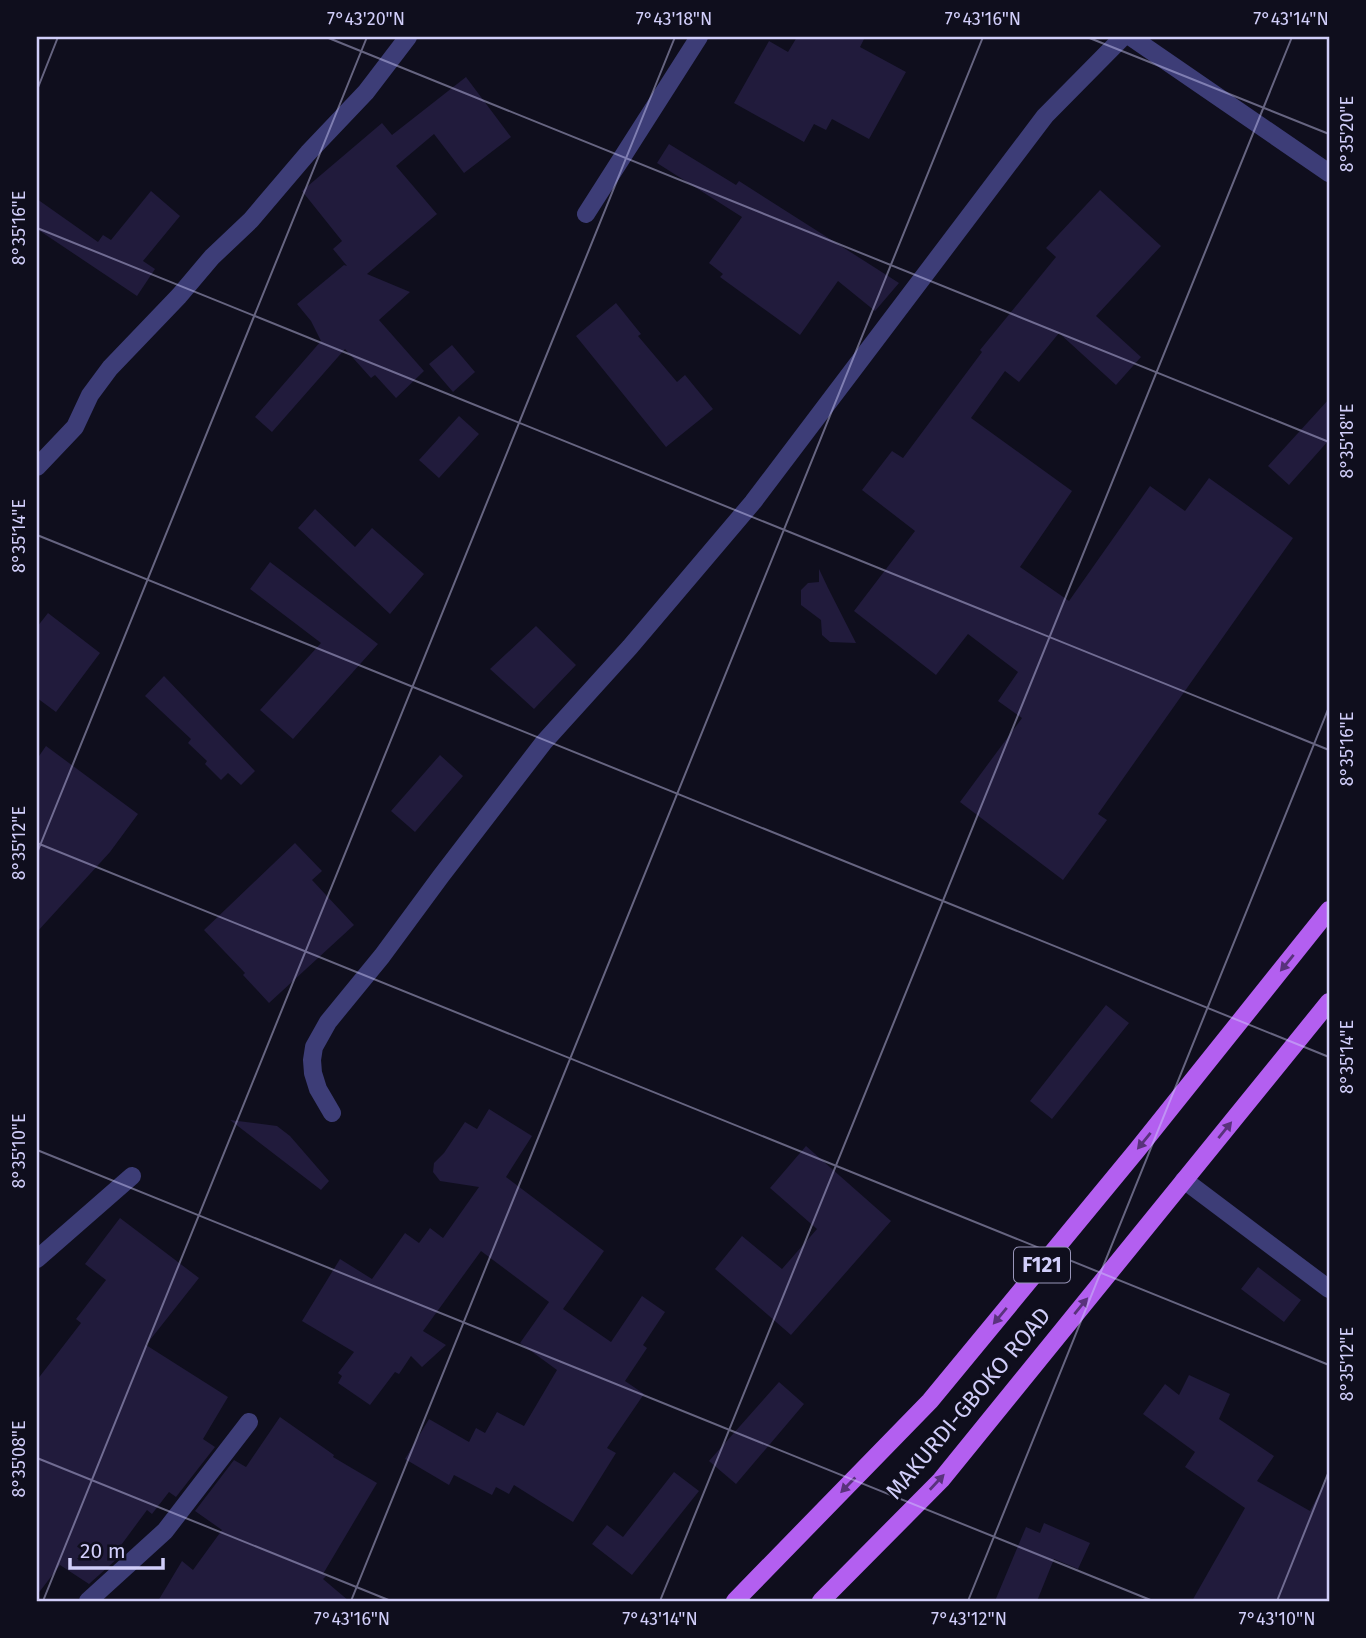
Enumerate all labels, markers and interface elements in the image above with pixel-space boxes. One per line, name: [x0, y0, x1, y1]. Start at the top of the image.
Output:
text: 7°43'20"N: [327, 8, 405, 30]
text: 7°43'18"N: [636, 8, 712, 30]
text: 7°43'16"N: [945, 8, 1021, 30]
text: 7°43'14"N: [1253, 8, 1329, 30]
text: 8°35'20"E: [1336, 96, 1358, 172]
text: 8°35'16"E: [8, 191, 30, 265]
text: 8°35'18"E: [1336, 404, 1358, 479]
text: 8°35'14"E: [8, 499, 30, 573]
text: 8°35'16"E: [1336, 712, 1358, 786]
text: 8°35'12"E: [8, 806, 30, 880]
one-way arrow: [1279, 954, 1294, 972]
text: 8°35'14"E: [1336, 1020, 1358, 1094]
text: 8°35'10"E: [8, 1113, 30, 1189]
one-way arrow: [1217, 1121, 1232, 1138]
one-way arrow: [1137, 1131, 1152, 1149]
road number: F121: [1014, 1248, 1070, 1282]
one-way arrow: [1074, 1298, 1089, 1316]
street label: MAKURDI-GBOKO ROAD: [880, 1301, 1056, 1505]
one-way arrow: [992, 1307, 1007, 1325]
text: 8°35'12"E: [1336, 1327, 1358, 1401]
text: 8°35'08"E: [8, 1420, 30, 1498]
one-way arrow: [929, 1474, 945, 1491]
one-way arrow: [839, 1477, 856, 1494]
scale bar: [70, 1526, 163, 1570]
text: 20 m: [80, 1538, 126, 1564]
text: 7°43'16"N: [314, 1608, 390, 1630]
text: 7°43'14"N: [622, 1608, 698, 1630]
text: 7°43'12"N: [931, 1608, 1007, 1630]
text: 7°43'10"N: [1239, 1608, 1315, 1630]

